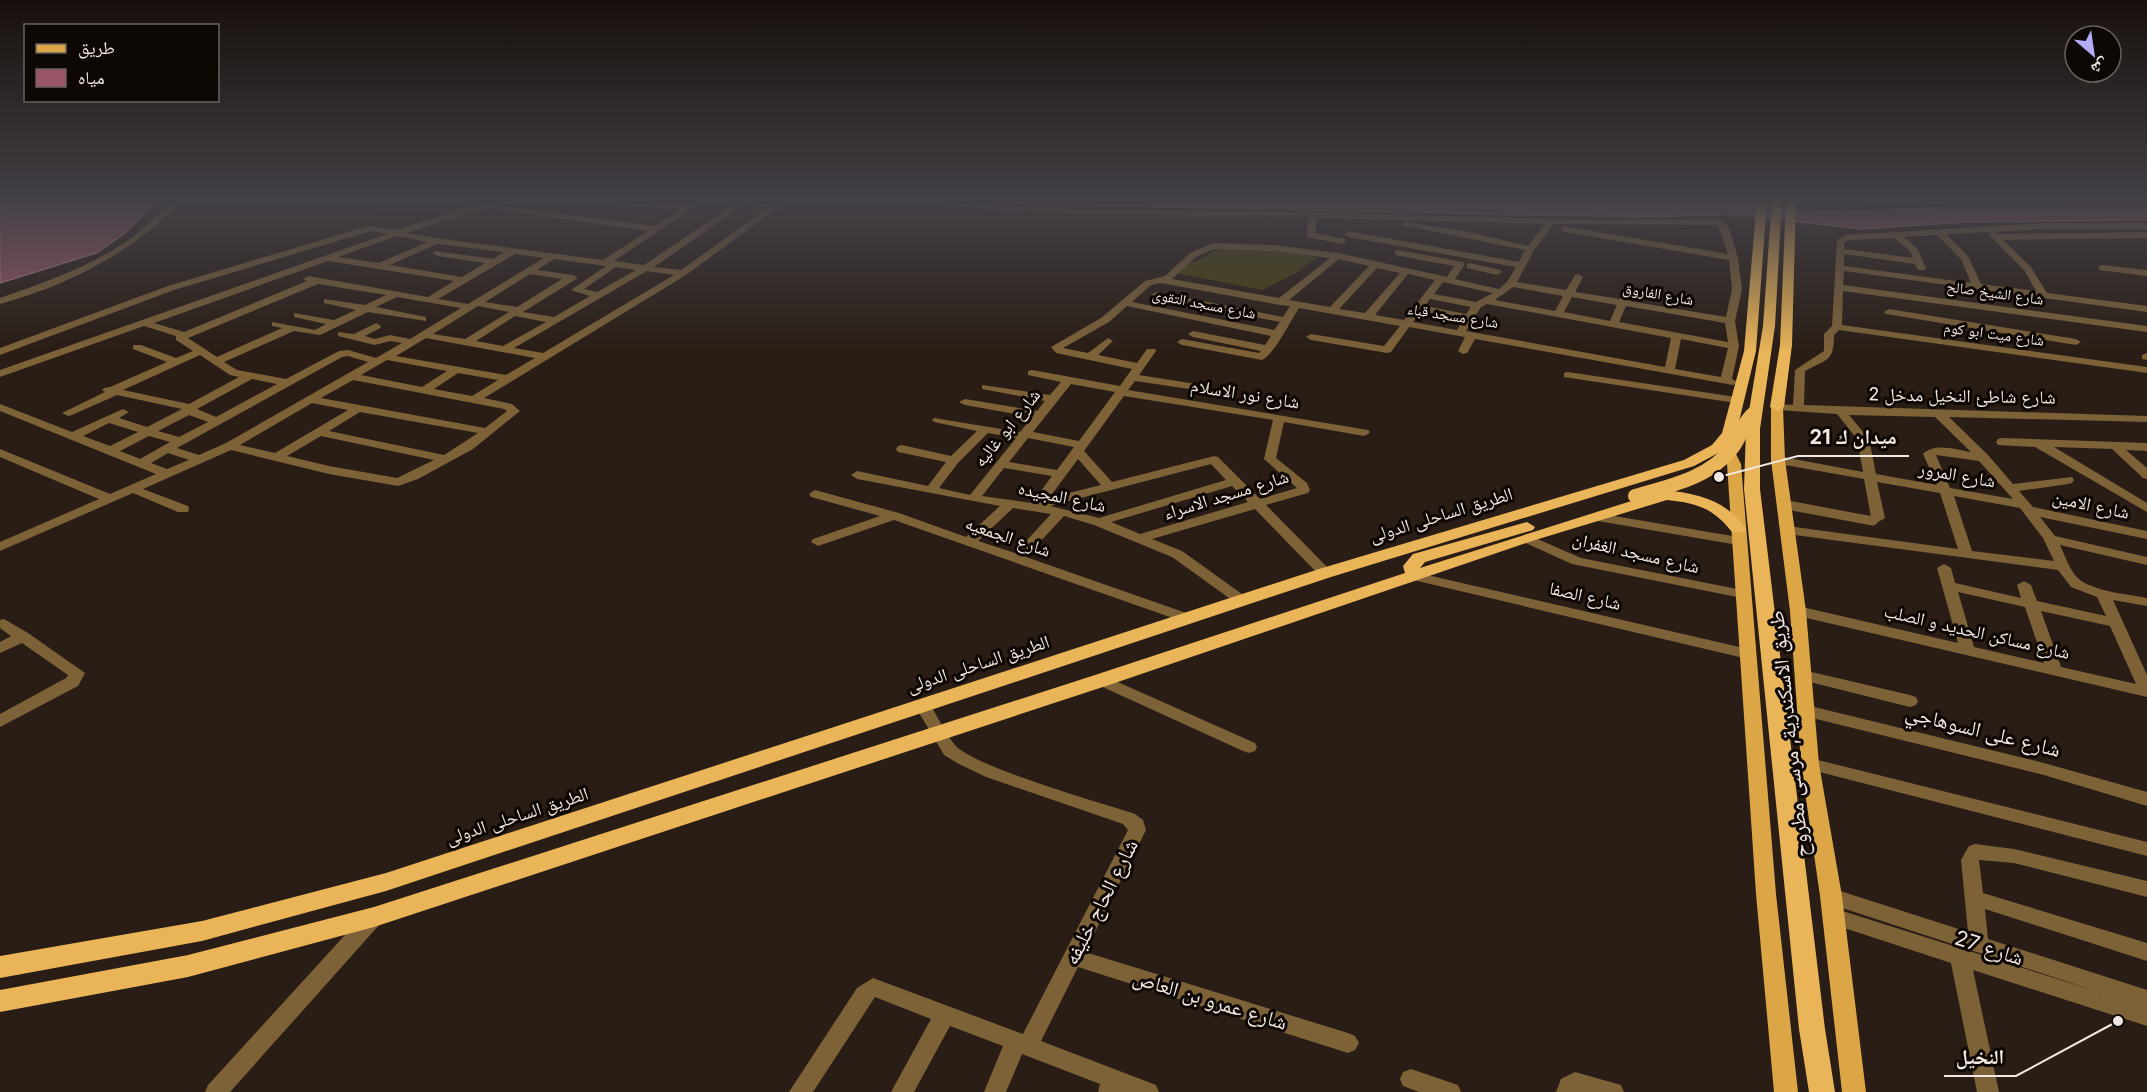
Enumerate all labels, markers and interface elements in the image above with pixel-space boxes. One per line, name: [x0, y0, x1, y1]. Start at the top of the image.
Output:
legend: [24, 24, 219, 102]
north arrow: [2063, 24, 2123, 84]
text: طريق: [78, 37, 115, 59]
text: ش: [2088, 54, 2113, 80]
text: مياه: [78, 67, 105, 88]
street label: شارع الشيخ صالح: [1945, 276, 2045, 310]
street label: شارع الفاروق: [1621, 278, 1695, 310]
street label: شارع مسجد التقوى: [1151, 284, 1258, 324]
street label: شارع مسجد قباء: [1406, 299, 1500, 333]
street label: شارع ميت ابو كوم: [1943, 317, 2046, 351]
street label: شارع نور الاسلام: [1189, 375, 1301, 414]
street label: شارع شاطئ النخيل مدخل 2: [1868, 383, 2056, 409]
street label: شارع ابو غاليه: [969, 385, 1045, 471]
callout: ميدان ك 21: [1798, 418, 1909, 456]
text: ميدان ك 21: [1809, 425, 1897, 449]
street label: شارع المرور: [1916, 457, 1997, 493]
street label: شارع مسجد الاسراء: [1161, 465, 1291, 525]
street label: شارع المجيده: [1016, 477, 1108, 517]
street label: الطريق الساحلى الدولى: [1367, 483, 1515, 547]
street label: شارع الامين: [2051, 486, 2131, 524]
street label: شارع الجمعيه: [962, 512, 1054, 562]
street label: شارع مسجد الغفران: [1570, 528, 1702, 578]
street label: شارع الصفا: [1547, 577, 1623, 615]
street label: شارع مساكن الحديد و الصلب: [1882, 600, 2072, 664]
street label: طريق الاسكندرية, مرسى مطروح: [1763, 609, 1815, 859]
street label: الطريق الساحلى الدولى: [904, 631, 1052, 697]
street label: شارع على السوهاجي: [1902, 699, 2063, 766]
street label: الطريق الساحلى الدولى: [443, 783, 591, 849]
street label: شارع الحاج خليفه: [1058, 835, 1144, 969]
street label: شارع 27: [1951, 925, 2027, 971]
street label: شارع عمرو بن العاص: [1130, 964, 1290, 1036]
callout: النخيل: [1944, 1038, 2016, 1076]
text: النخيل: [1956, 1045, 2004, 1070]

